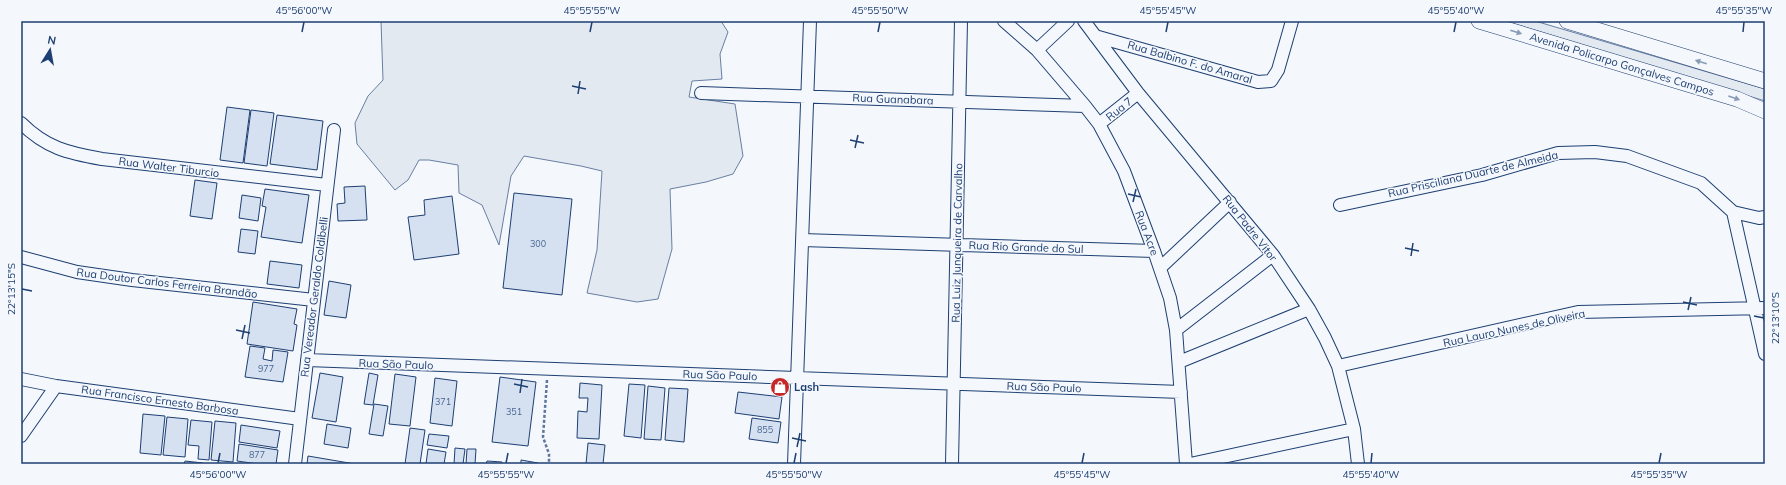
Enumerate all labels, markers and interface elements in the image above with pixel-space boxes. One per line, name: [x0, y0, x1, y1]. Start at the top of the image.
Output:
text: 45°56'00"W: [276, 4, 332, 17]
text: 45°55'55"W: [564, 4, 620, 17]
text: 45°55'50"W: [852, 4, 908, 17]
text: 45°55'45"W: [1140, 4, 1196, 17]
text: 45°55'40"W: [1428, 4, 1484, 17]
text: 45°55'35"W: [1716, 4, 1772, 17]
one-way arrow: [1510, 29, 1522, 35]
street label: Avenida Policarpo Gonçalves Campos: [1528, 29, 1716, 99]
north arrow: [30, 30, 70, 70]
text: N: [46, 33, 57, 48]
street label: Rua Balbino F. do Amaral: [1126, 37, 1254, 87]
one-way arrow: [1695, 59, 1707, 65]
street label: Rua Guanabara: [852, 91, 934, 107]
street label: Rua 7: [1103, 94, 1135, 124]
one-way arrow: [1729, 95, 1741, 101]
street label: Rua Prisciliana Duarte de Almeida: [1387, 148, 1559, 200]
street label: Rua Walter Tiburcio: [118, 154, 220, 180]
street label: Rua Luiz Junqueira de Carvalho: [949, 163, 965, 323]
street label: Rua Padre Vitor: [1220, 192, 1280, 264]
street label: Rua Acre: [1132, 209, 1162, 257]
street label: Rua Vereador Geraldo Coldibelli: [297, 216, 331, 378]
house number: 300: [530, 238, 546, 249]
street label: Rua Rio Grande do Sul: [968, 238, 1084, 256]
text: 22°13'15"S: [5, 263, 18, 315]
street label: Rua Doutor Carlos Ferreira Brandão: [76, 265, 258, 301]
text: 22°13'10"S: [1769, 292, 1782, 344]
street label: Rua Lauro Nunes de Oliveira: [1442, 306, 1586, 350]
street label: Rua São Paulo: [358, 356, 434, 372]
house number: 977: [258, 363, 274, 374]
street label: Rua São Paulo: [682, 367, 758, 383]
shop icon: Lash: [769, 376, 791, 398]
street label: Rua São Paulo: [1006, 379, 1082, 395]
place label: Lash: [794, 380, 819, 394]
street label: Rua Francisco Ernesto Barbosa: [80, 382, 240, 418]
house number: 371: [435, 396, 451, 407]
house number: 351: [506, 406, 522, 417]
house number: 855: [757, 424, 774, 435]
house number: 877: [249, 449, 265, 460]
text: 45°56'00"W: [190, 468, 246, 481]
text: 45°55'55"W: [478, 468, 534, 481]
text: 45°55'50"W: [766, 468, 822, 481]
text: 45°55'45"W: [1054, 468, 1110, 481]
text: 45°55'40"W: [1343, 468, 1399, 481]
text: 45°55'35"W: [1631, 468, 1687, 481]

